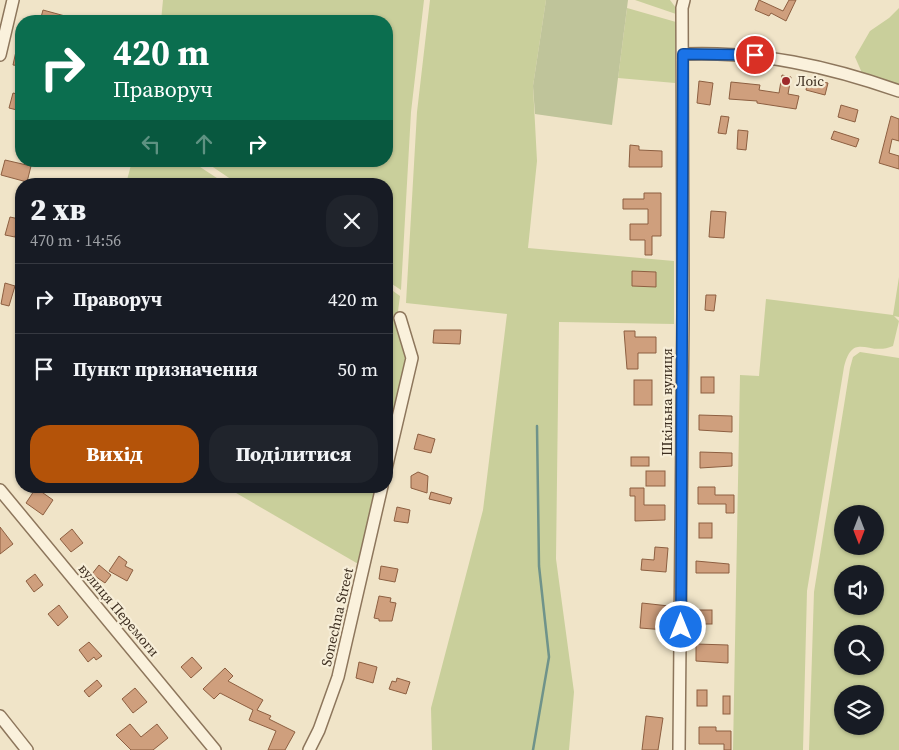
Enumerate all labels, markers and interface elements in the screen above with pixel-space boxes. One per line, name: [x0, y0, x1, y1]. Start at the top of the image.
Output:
text: 420 m: [113, 29, 209, 77]
pin: [734, 34, 776, 76]
icon: right: [30, 35, 95, 100]
icon: arrive: [741, 41, 769, 69]
place label: Лоіс: [796, 71, 824, 91]
text: Праворуч: [113, 74, 213, 104]
marker: Лоіс: [780, 75, 792, 87]
icon: left: [137, 130, 165, 158]
icon: ahead: [190, 130, 218, 158]
icon: right: [243, 130, 271, 158]
text: 2 хв: [30, 189, 86, 230]
button: close: [326, 195, 378, 247]
text: 470 m · 14:56: [30, 229, 121, 251]
icon: right: [30, 285, 58, 313]
text: Праворуч: [73, 286, 162, 312]
text: 420 m: [328, 286, 378, 312]
street label: Шкільна вулиця: [657, 348, 677, 456]
icon: arrive: [30, 355, 58, 383]
text: Пункт призначення: [73, 356, 258, 382]
text: 50 m: [337, 356, 378, 382]
button: Вихід: [30, 425, 199, 483]
button: Поділитися: [209, 425, 378, 483]
north arrow: [834, 505, 884, 555]
map controls: [834, 505, 884, 735]
street label: вулиця Перемоги: [74, 559, 164, 661]
street label: Sonechna Street: [316, 565, 358, 668]
button: sound: [834, 565, 884, 615]
position arrow: [654, 600, 706, 652]
button: search: [834, 625, 884, 675]
button: layers: [834, 685, 884, 735]

